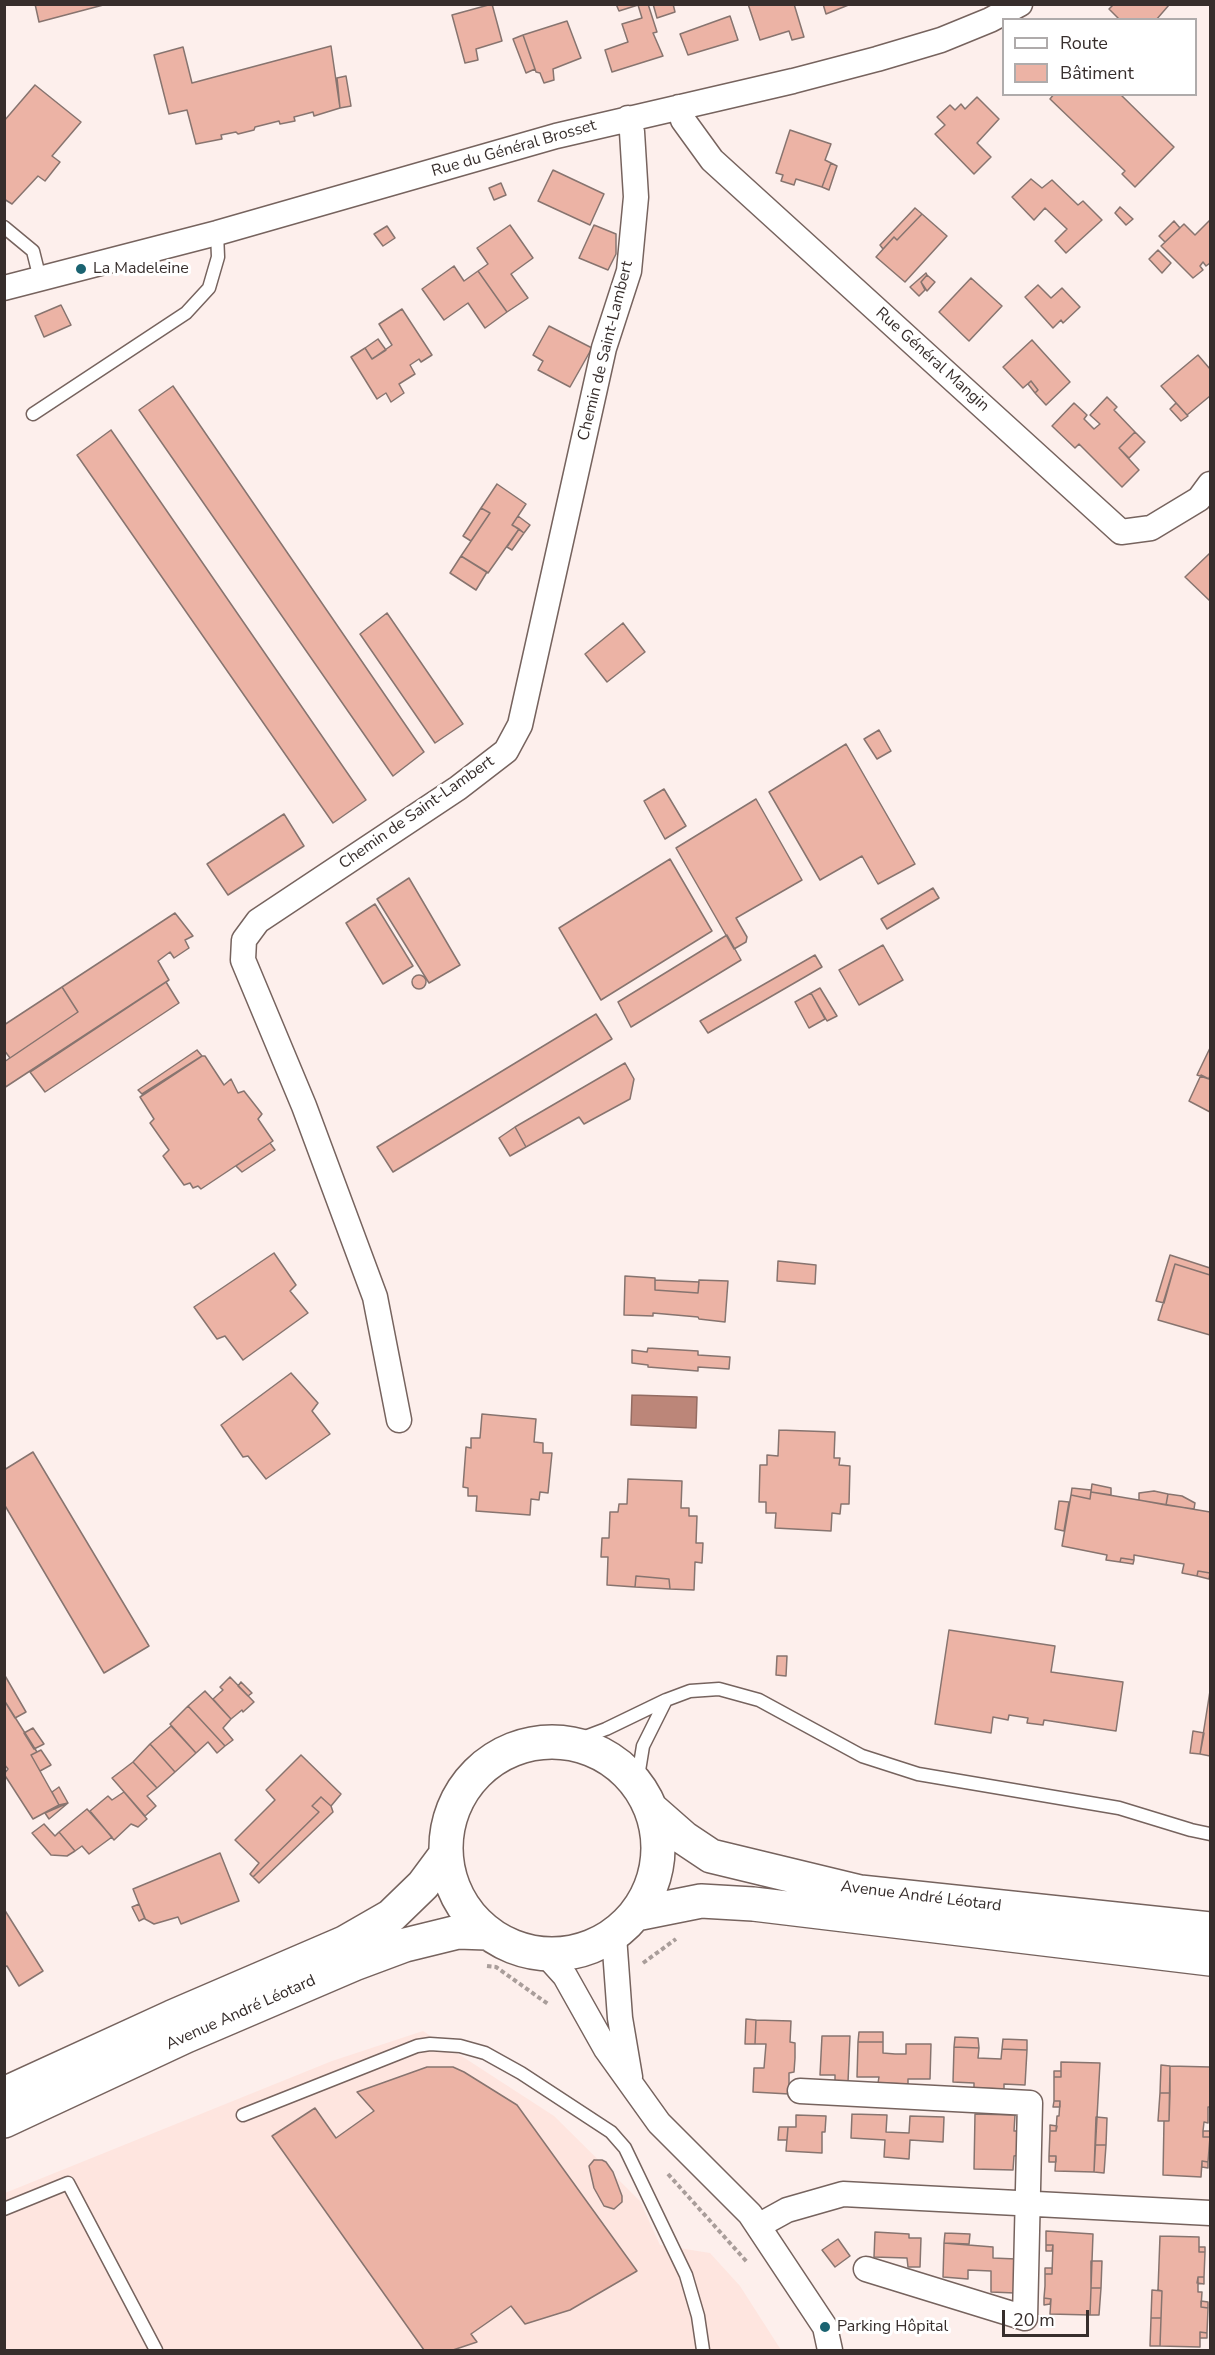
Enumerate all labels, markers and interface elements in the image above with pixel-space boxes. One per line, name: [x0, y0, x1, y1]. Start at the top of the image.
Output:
legend: [1002, 18, 1197, 96]
text: Route: [1060, 31, 1108, 55]
text: Bâtiment: [1060, 61, 1134, 85]
street label: Rue du Général Brosset: [430, 116, 598, 182]
place label: La Madeleine: [93, 259, 189, 279]
street label: Chemin de Saint-Lambert: [574, 259, 638, 443]
marker: La Madeleine: [74, 262, 88, 276]
street label: Rue Général Mangin: [871, 304, 993, 416]
street label: Chemin de Saint-Lambert: [336, 752, 498, 874]
street label: Avenue André Léotard: [840, 1878, 1002, 1916]
street label: Avenue André Léotard: [163, 1971, 319, 2055]
scale bar: [1005, 2298, 1092, 2336]
text: 20 m: [1013, 2308, 1055, 2332]
place label: Parking Hôpital: [837, 2317, 948, 2337]
marker: Parking Hôpital: [818, 2320, 832, 2334]

